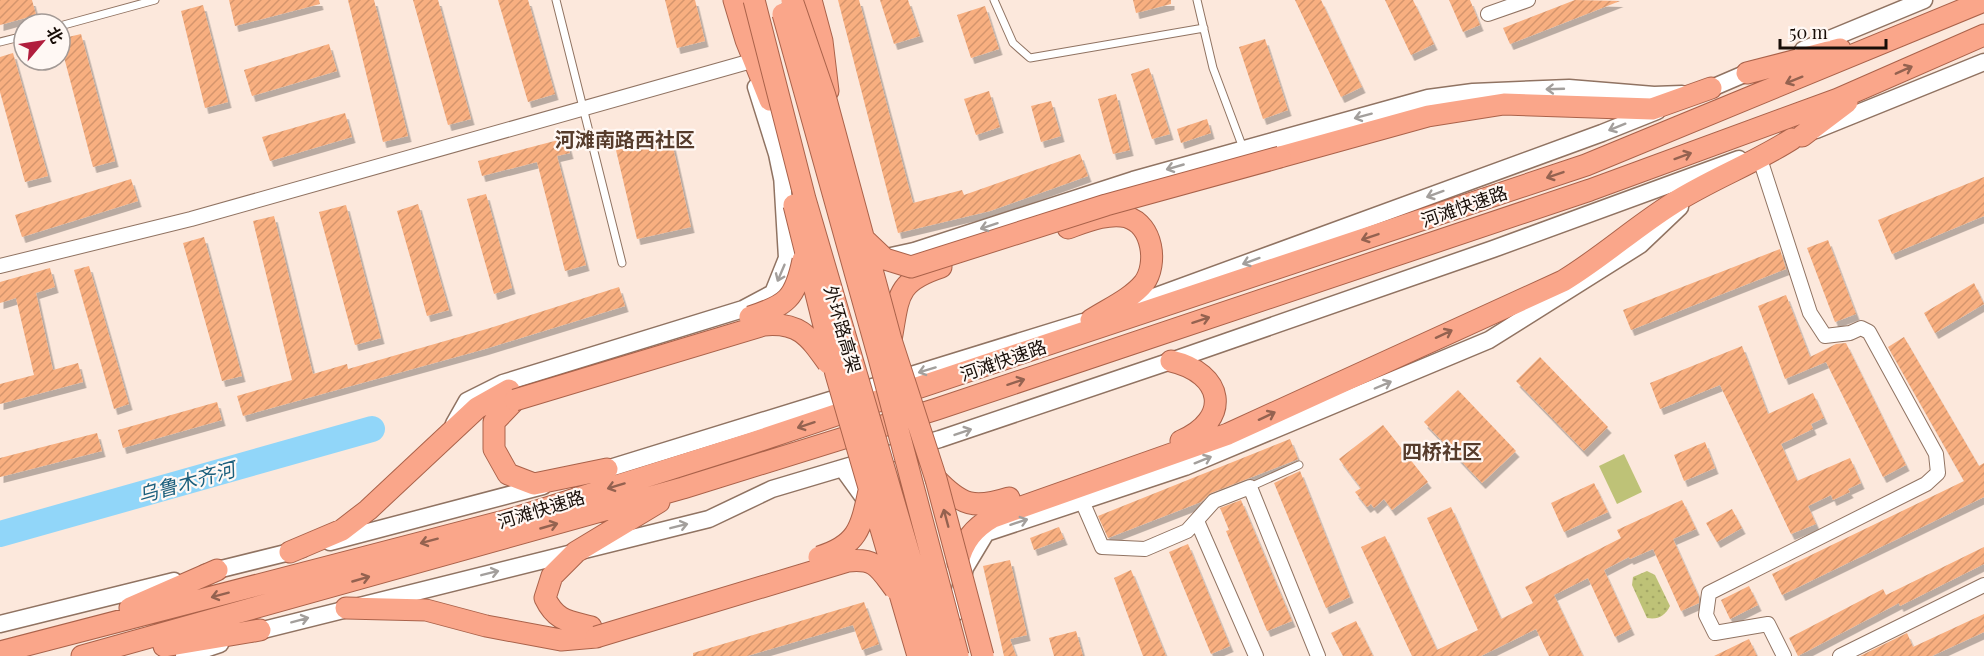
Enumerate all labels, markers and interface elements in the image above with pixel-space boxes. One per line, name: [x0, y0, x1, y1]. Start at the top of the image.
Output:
north arrow: [12, 12, 72, 72]
scale bar: [1780, 12, 1886, 50]
text: 50 m: [1789, 20, 1828, 44]
text: 北: [42, 22, 69, 47]
one-way arrow: [1895, 63, 1913, 75]
one-way arrow: [1785, 75, 1804, 86]
one-way arrow: [1546, 83, 1566, 95]
one-way arrow: [1354, 110, 1373, 122]
one-way arrow: [1609, 122, 1627, 133]
district label: 河滩南路西社区: [555, 125, 695, 152]
one-way arrow: [1674, 149, 1692, 160]
one-way arrow: [1166, 162, 1185, 174]
one-way arrow: [1546, 171, 1565, 182]
street label: 河滩快速路: [1418, 180, 1510, 232]
one-way arrow: [1426, 190, 1444, 201]
one-way arrow: [980, 221, 999, 232]
one-way arrow: [1361, 233, 1380, 244]
one-way arrow: [1242, 257, 1261, 268]
one-way arrow: [775, 263, 786, 282]
street label: 外环路高架: [819, 282, 867, 376]
one-way arrow: [1191, 314, 1210, 325]
one-way arrow: [1434, 328, 1452, 340]
street label: 河滩快速路: [957, 334, 1049, 386]
one-way arrow: [918, 365, 937, 376]
one-way arrow: [1006, 376, 1025, 387]
one-way arrow: [1374, 379, 1392, 390]
one-way arrow: [1257, 410, 1275, 421]
one-way arrow: [797, 421, 816, 432]
one-way arrow: [953, 425, 972, 436]
district label: 四桥社区: [1402, 437, 1482, 464]
water label: 乌鲁木齐河: [134, 453, 242, 508]
one-way arrow: [1193, 453, 1212, 464]
one-way arrow: [607, 481, 626, 492]
street label: 河滩快速路: [494, 484, 588, 534]
one-way arrow: [940, 509, 951, 528]
one-way arrow: [1009, 516, 1028, 527]
one-way arrow: [539, 520, 558, 531]
one-way arrow: [669, 520, 688, 532]
one-way arrow: [420, 535, 439, 547]
one-way arrow: [480, 566, 499, 578]
one-way arrow: [352, 572, 371, 584]
one-way arrow: [211, 590, 230, 602]
one-way arrow: [290, 613, 309, 625]

